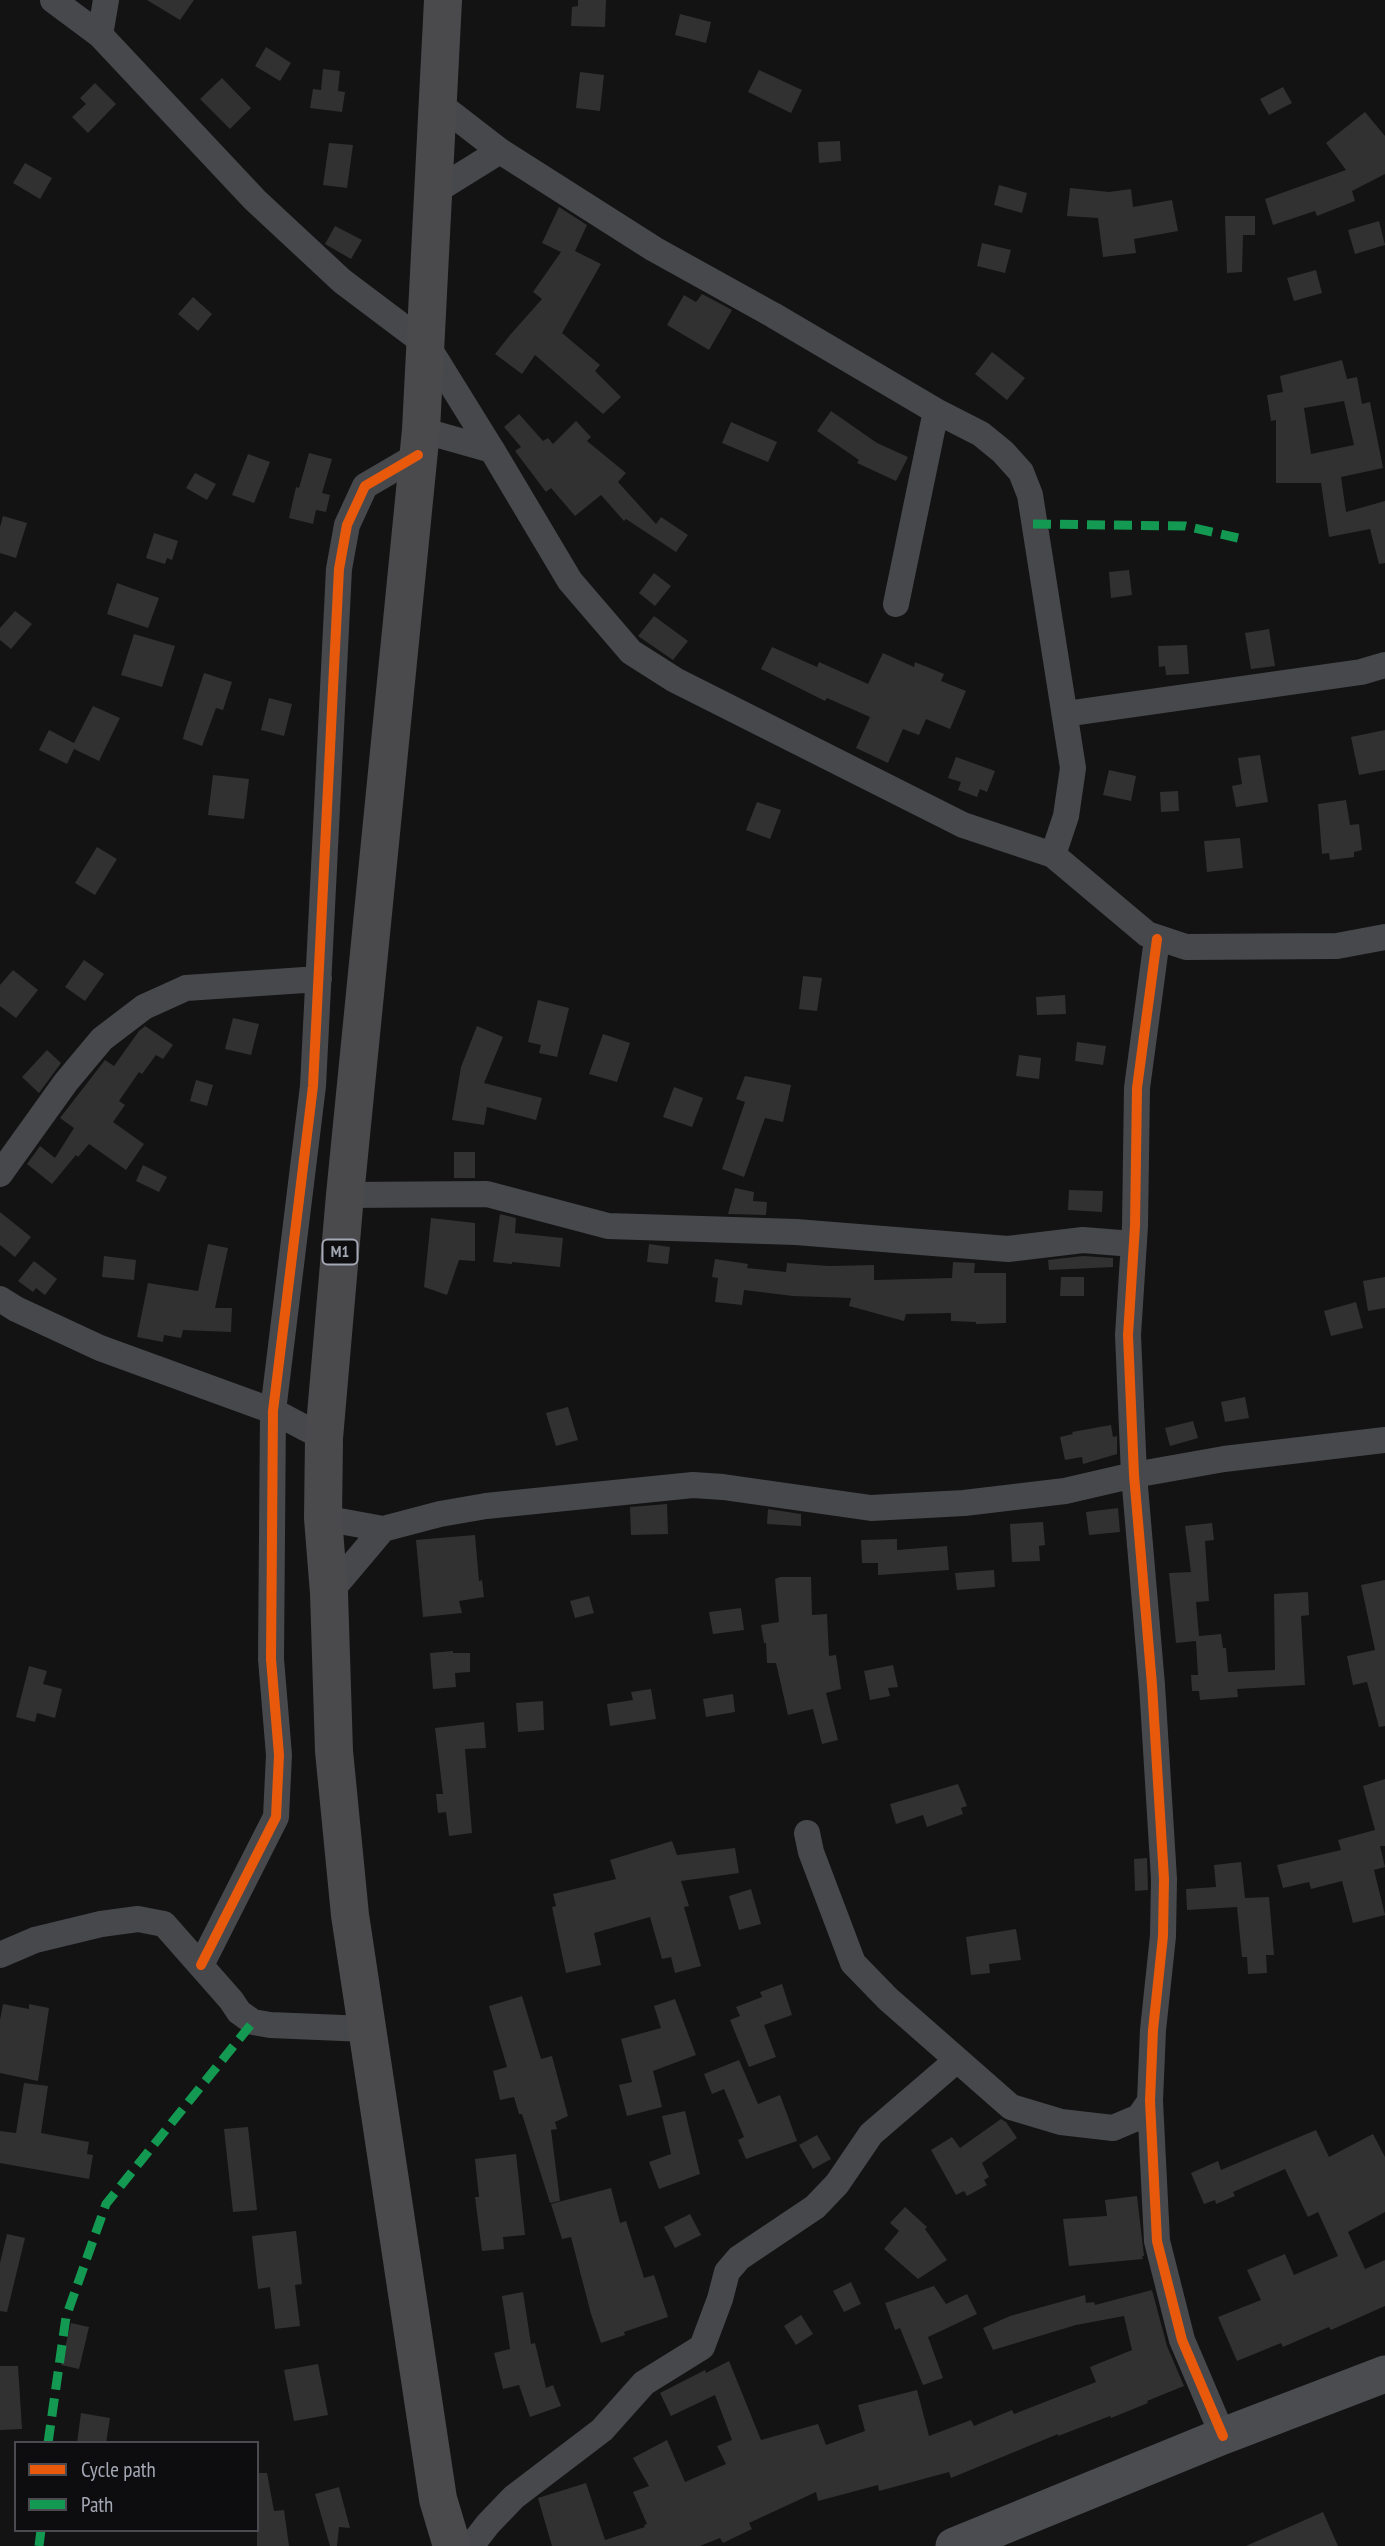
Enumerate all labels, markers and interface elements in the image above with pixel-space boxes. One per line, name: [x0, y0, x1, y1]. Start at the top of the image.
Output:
road number: M1: [322, 1240, 358, 1264]
legend: [14, 2441, 259, 2532]
text: Cycle path: [81, 2456, 156, 2483]
text: Path: [81, 2491, 113, 2518]

